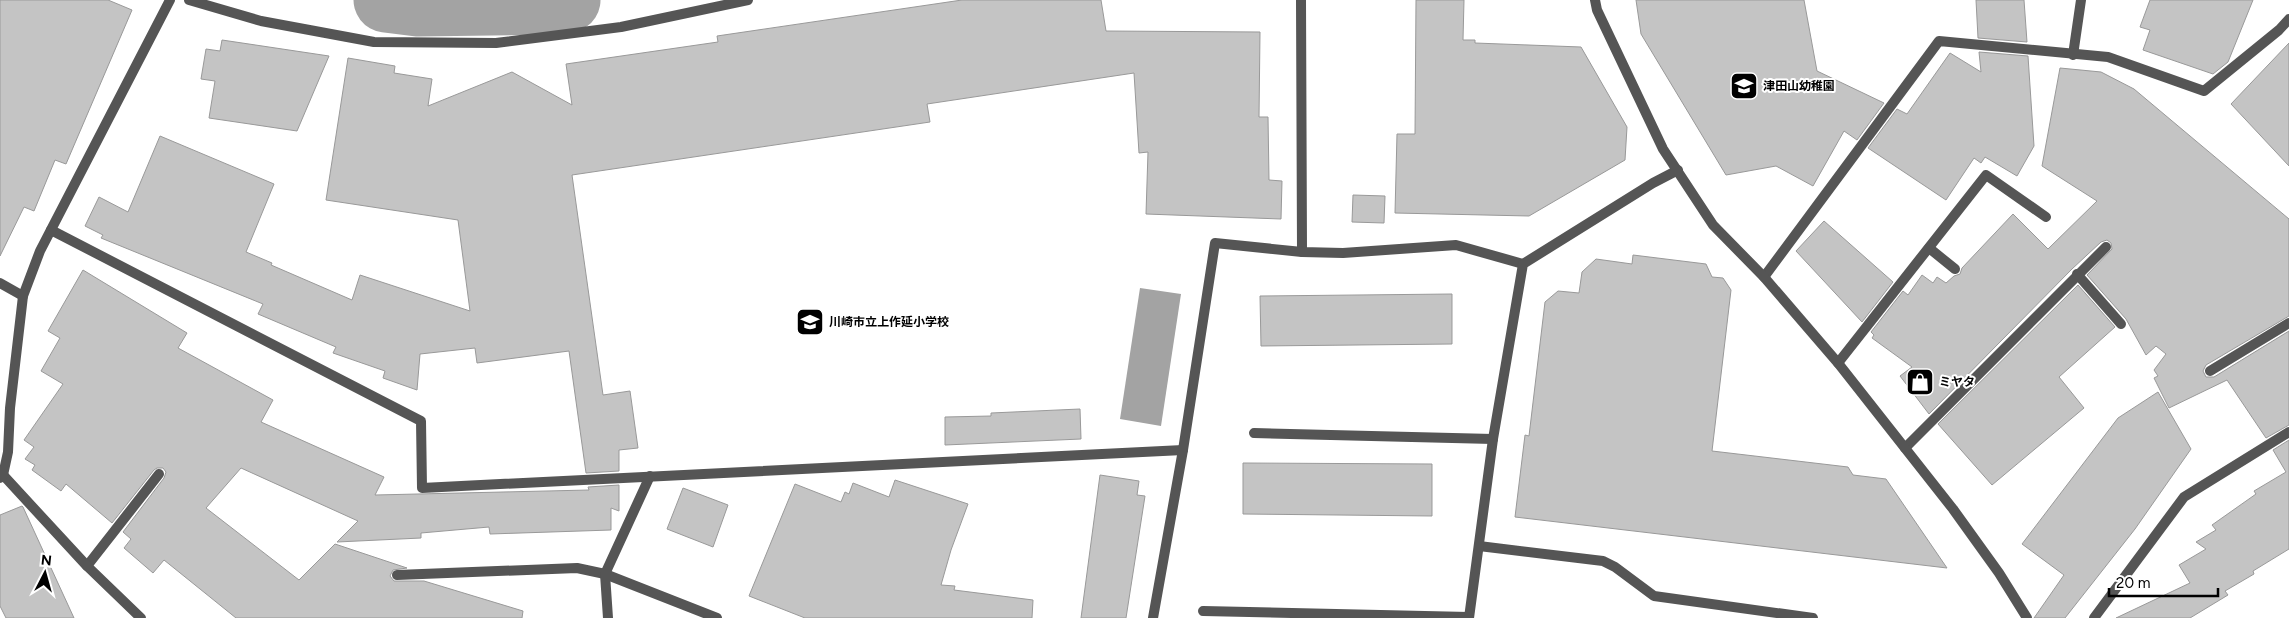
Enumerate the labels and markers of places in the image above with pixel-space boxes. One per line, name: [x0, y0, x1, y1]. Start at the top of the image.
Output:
school or university icon: 津田山幼稚園: [1729, 71, 1759, 101]
place label: 津田山幼稚園: [1763, 79, 1835, 93]
school or university icon: 川崎市立上作延小学校: [795, 307, 825, 337]
place label: 川崎市立上作延小学校: [829, 315, 949, 329]
shop icon: ミヤタ: [1905, 367, 1935, 397]
place label: ミヤタ: [1939, 375, 1975, 389]

